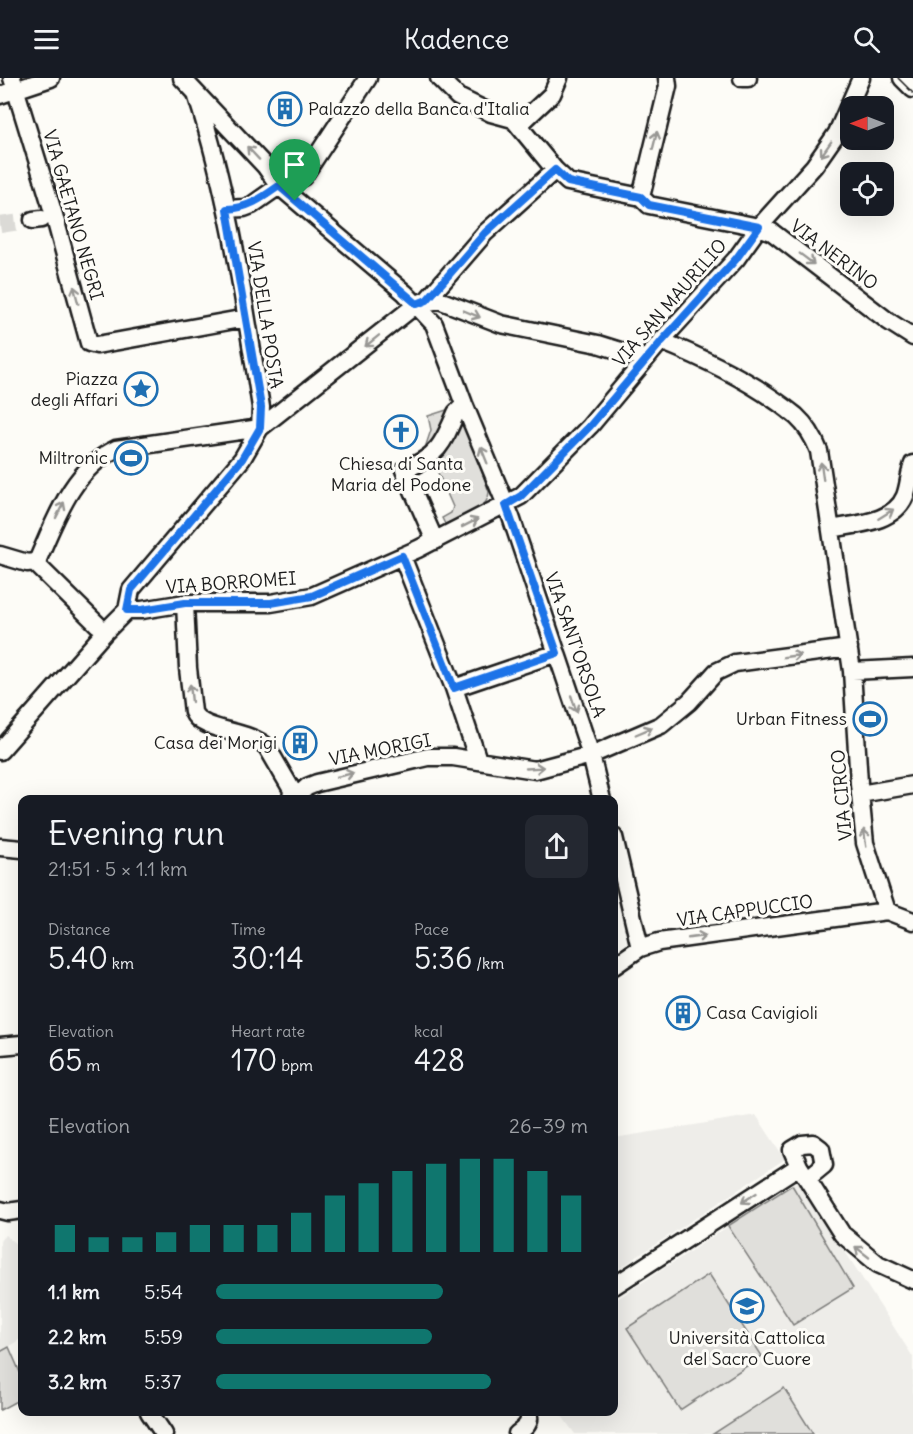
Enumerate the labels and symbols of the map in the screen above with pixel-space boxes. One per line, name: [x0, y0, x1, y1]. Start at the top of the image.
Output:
building icon: Palazzo della Banca d'Italia: [267, 91, 303, 127]
north arrow: [840, 96, 894, 150]
place label: Palazzo della Banca d'Italia: [308, 97, 529, 120]
street label: VIA GAETANO NEGRI: [38, 127, 109, 303]
one-way arrow: [649, 131, 661, 150]
pin: [269, 139, 320, 201]
one-way arrow: [820, 141, 832, 157]
one-way arrow: [246, 146, 260, 161]
street label: VIA NERINO: [786, 214, 883, 295]
street label: VIA SAN MAURILIO: [608, 234, 732, 371]
street label: VIA DELLA POSTA: [243, 240, 288, 390]
one-way arrow: [799, 253, 815, 266]
one-way arrow: [69, 286, 81, 305]
one-way arrow: [463, 309, 481, 320]
one-way arrow: [364, 334, 380, 347]
place label: Piazza degli Affari: [31, 367, 118, 411]
place icon: Piazza degli Affari: [123, 371, 159, 407]
church icon: Chiesa di Santa Maria del Podone: [383, 414, 419, 450]
sports icon: Miltronic: [113, 440, 149, 476]
place label: Miltronic: [38, 446, 108, 469]
one-way arrow: [478, 446, 489, 465]
place label: Chiesa di Santa Maria del Podone: [331, 452, 471, 496]
one-way arrow: [817, 461, 828, 481]
one-way arrow: [55, 501, 67, 519]
one-way arrow: [878, 507, 895, 520]
one-way arrow: [461, 517, 479, 528]
street label: VIA BORROMEI: [165, 566, 297, 599]
street label: VIA SANT'ORSOLA: [540, 569, 611, 721]
one-way arrow: [782, 650, 801, 661]
one-way arrow: [185, 683, 196, 703]
one-way arrow: [569, 694, 580, 713]
sports icon: Urban Fitness: [852, 701, 888, 737]
place label: Urban Fitness: [736, 707, 847, 730]
building icon: Casa dei Morigi: [282, 725, 318, 761]
one-way arrow: [635, 725, 653, 736]
street label: VIA MORIGI: [327, 728, 433, 771]
place label: Casa dei Morigi: [154, 731, 277, 754]
street label: VIA CIRCO: [826, 749, 857, 842]
one-way arrow: [525, 763, 544, 774]
one-way arrow: [336, 769, 355, 781]
one-way arrow: [859, 828, 870, 848]
street label: VIA CAPPUCCIO: [675, 890, 814, 931]
one-way arrow: [687, 931, 707, 942]
building icon: Casa Cavigioli: [665, 995, 701, 1031]
place label: Casa Cavigioli: [706, 1001, 818, 1024]
one-way arrow: [742, 1192, 758, 1204]
one-way arrow: [854, 1245, 870, 1258]
school or university icon: Università Cattolica del Sacro Cuore: [729, 1288, 765, 1324]
place label: Università Cattolica del Sacro Cuore: [669, 1326, 825, 1370]

